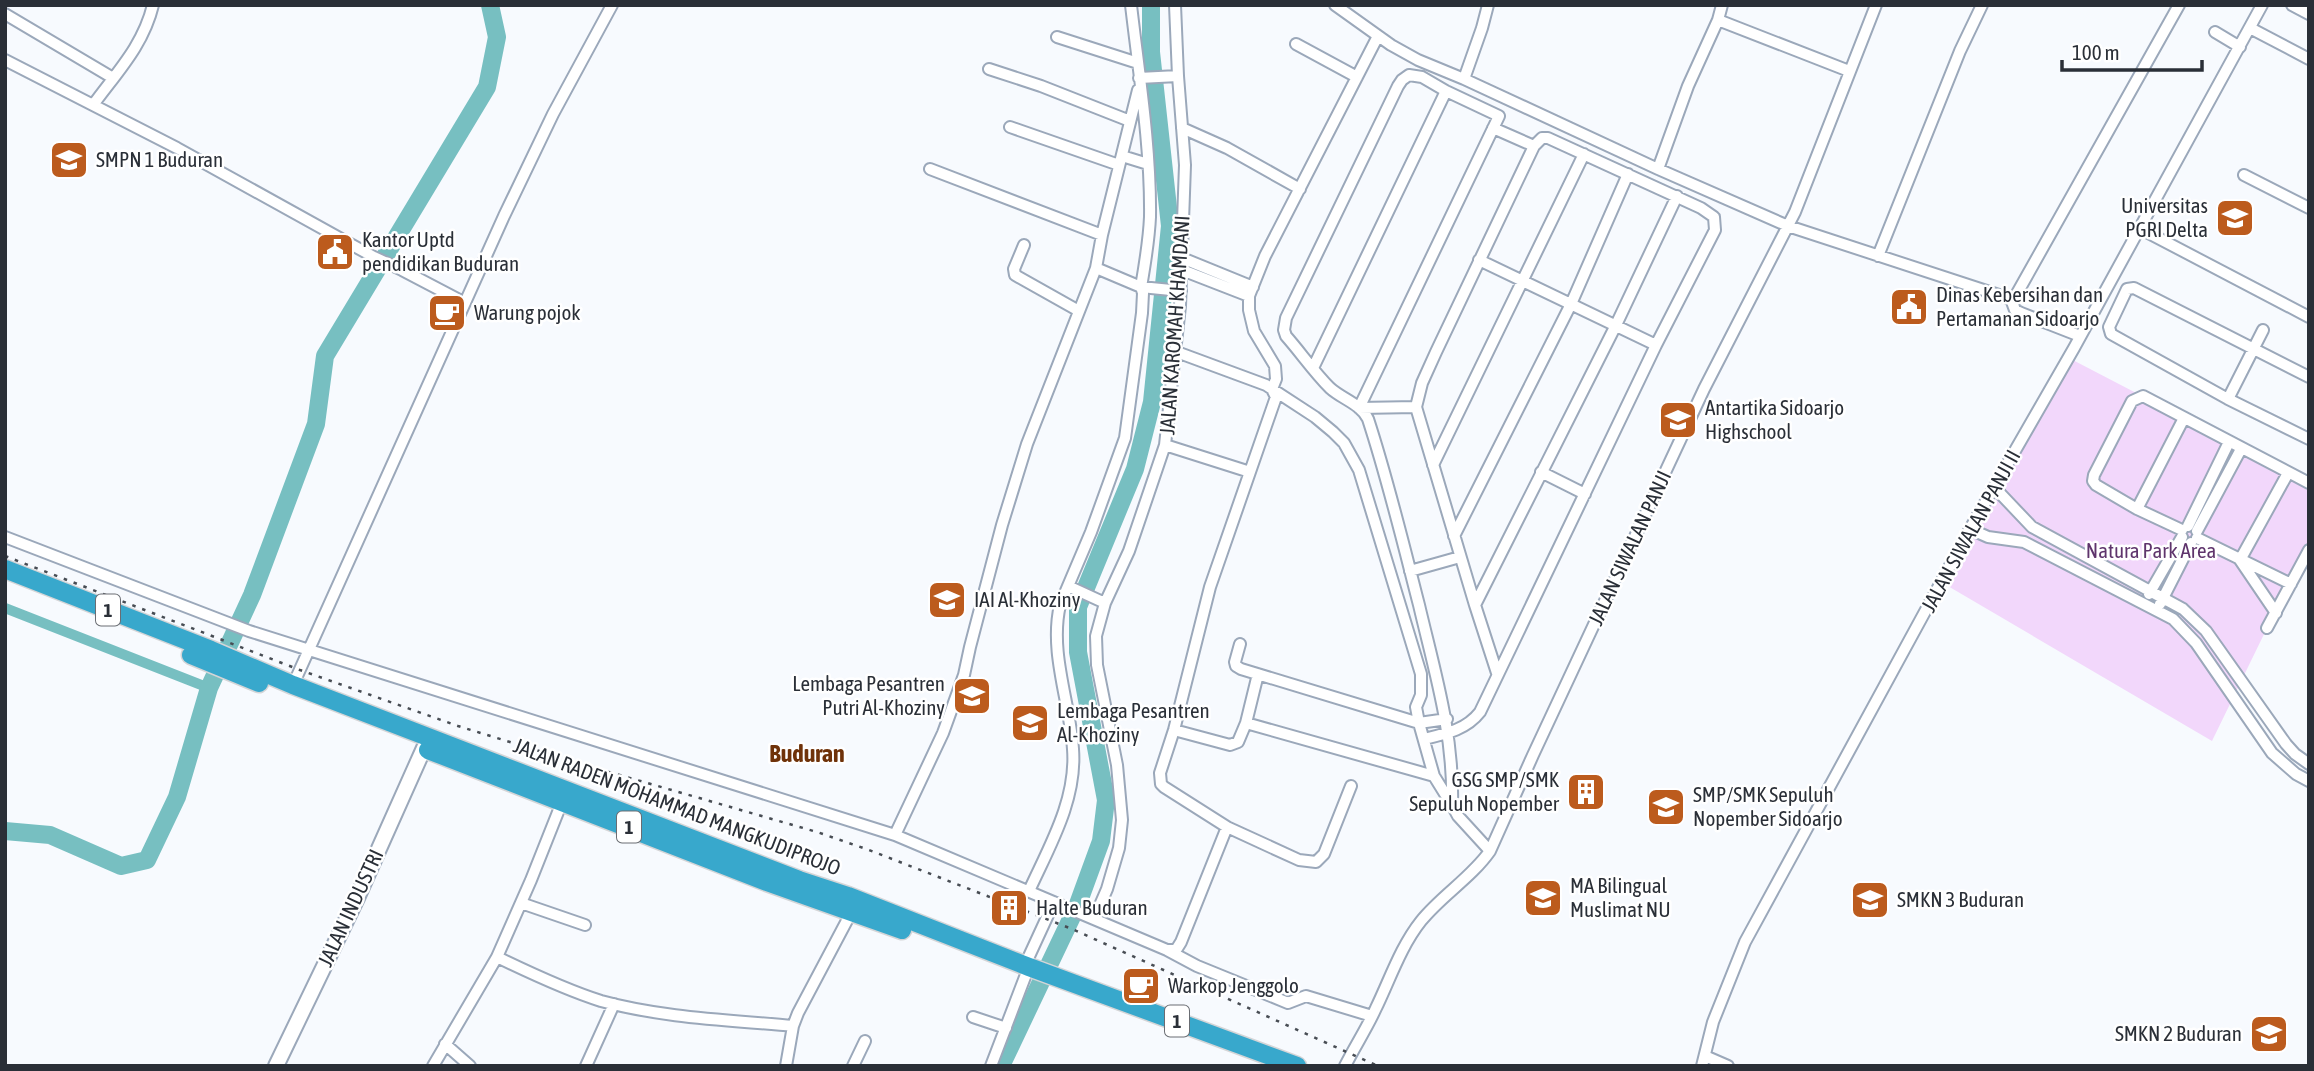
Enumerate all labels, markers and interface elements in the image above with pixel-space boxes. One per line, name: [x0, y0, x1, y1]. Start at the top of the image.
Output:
scale bar: [2062, 28, 2202, 72]
text: 100 m: [2072, 40, 2120, 64]
school or university icon: SMPN 1 Buduran: [48, 139, 90, 181]
place label: SMPN 1 Buduran: [96, 147, 223, 171]
place label: Universitas PGRI Delta: [2121, 193, 2208, 241]
school or university icon: Universitas PGRI Delta: [2214, 197, 2256, 239]
street label: JALAN KAROMAH KHAMDANI: [1154, 214, 1194, 435]
place label: Kantor Uptd pendidikan Buduran: [362, 227, 519, 275]
public building icon: Kantor Uptd pendidikan Buduran: [314, 231, 356, 273]
place label: Dinas Kebersihan dan Pertamanan Sidoarjo: [1936, 282, 2103, 330]
public building icon: Dinas Kebersihan dan Pertamanan Sidoarjo: [1888, 286, 1930, 328]
cafe icon: Warung pojok: [426, 292, 468, 334]
place label: Warung pojok: [474, 300, 581, 324]
place label: Antartika Sidoarjo Highschool: [1705, 395, 1844, 443]
school or university icon: Antartika Sidoarjo Highschool: [1657, 399, 1699, 441]
street label: JALAN SIWALAN PANJI II: [1916, 445, 2025, 616]
street label: JALAN SIWALAN PANJI: [1583, 466, 1675, 629]
park label: Natura Park Area: [2086, 538, 2216, 562]
school or university icon: IAI Al-Khoziny: [926, 579, 968, 621]
place label: IAI Al-Khoziny: [974, 587, 1081, 611]
road number: 1: [96, 594, 120, 625]
place label: Lembaga Pesantren Putri Al-Khoziny: [792, 671, 945, 719]
school or university icon: Lembaga Pesantren Putri Al-Khoziny: [951, 675, 993, 717]
place label: Lembaga Pesantren Al-Khoziny: [1057, 698, 1210, 746]
school or university icon: Lembaga Pesantren Al-Khoziny: [1009, 702, 1051, 744]
street label: JALAN RADEN MOHAMMAD MANGKUDIPROJO: [511, 732, 844, 880]
district label: Buduran: [769, 740, 845, 767]
place label: GSG SMP/SMK Sepuluh Nopember: [1409, 767, 1560, 815]
building icon: GSG SMP/SMK Sepuluh Nopember: [1565, 771, 1607, 813]
place label: SMP/SMK Sepuluh Nopember Sidoarjo: [1693, 782, 1843, 830]
school or university icon: SMP/SMK Sepuluh Nopember Sidoarjo: [1645, 786, 1687, 828]
road number: 1: [617, 812, 641, 842]
street label: JALAN INDUSTRI: [312, 845, 388, 970]
place label: MA Bilingual Muslimat NU: [1570, 873, 1671, 921]
school or university icon: MA Bilingual Muslimat NU: [1522, 877, 1564, 919]
school or university icon: SMKN 3 Buduran: [1849, 879, 1891, 921]
building icon: Halte Buduran: [988, 887, 1030, 929]
place label: SMKN 3 Buduran: [1897, 887, 2024, 911]
place label: Halte Buduran: [1036, 895, 1148, 919]
cafe icon: Warkop Jenggolo: [1120, 965, 1162, 1007]
place label: Warkop Jenggolo: [1168, 973, 1299, 997]
road number: 1: [1165, 1006, 1189, 1036]
school or university icon: SMKN 2 Buduran: [2248, 1013, 2290, 1055]
place label: SMKN 2 Buduran: [2115, 1021, 2242, 1045]

